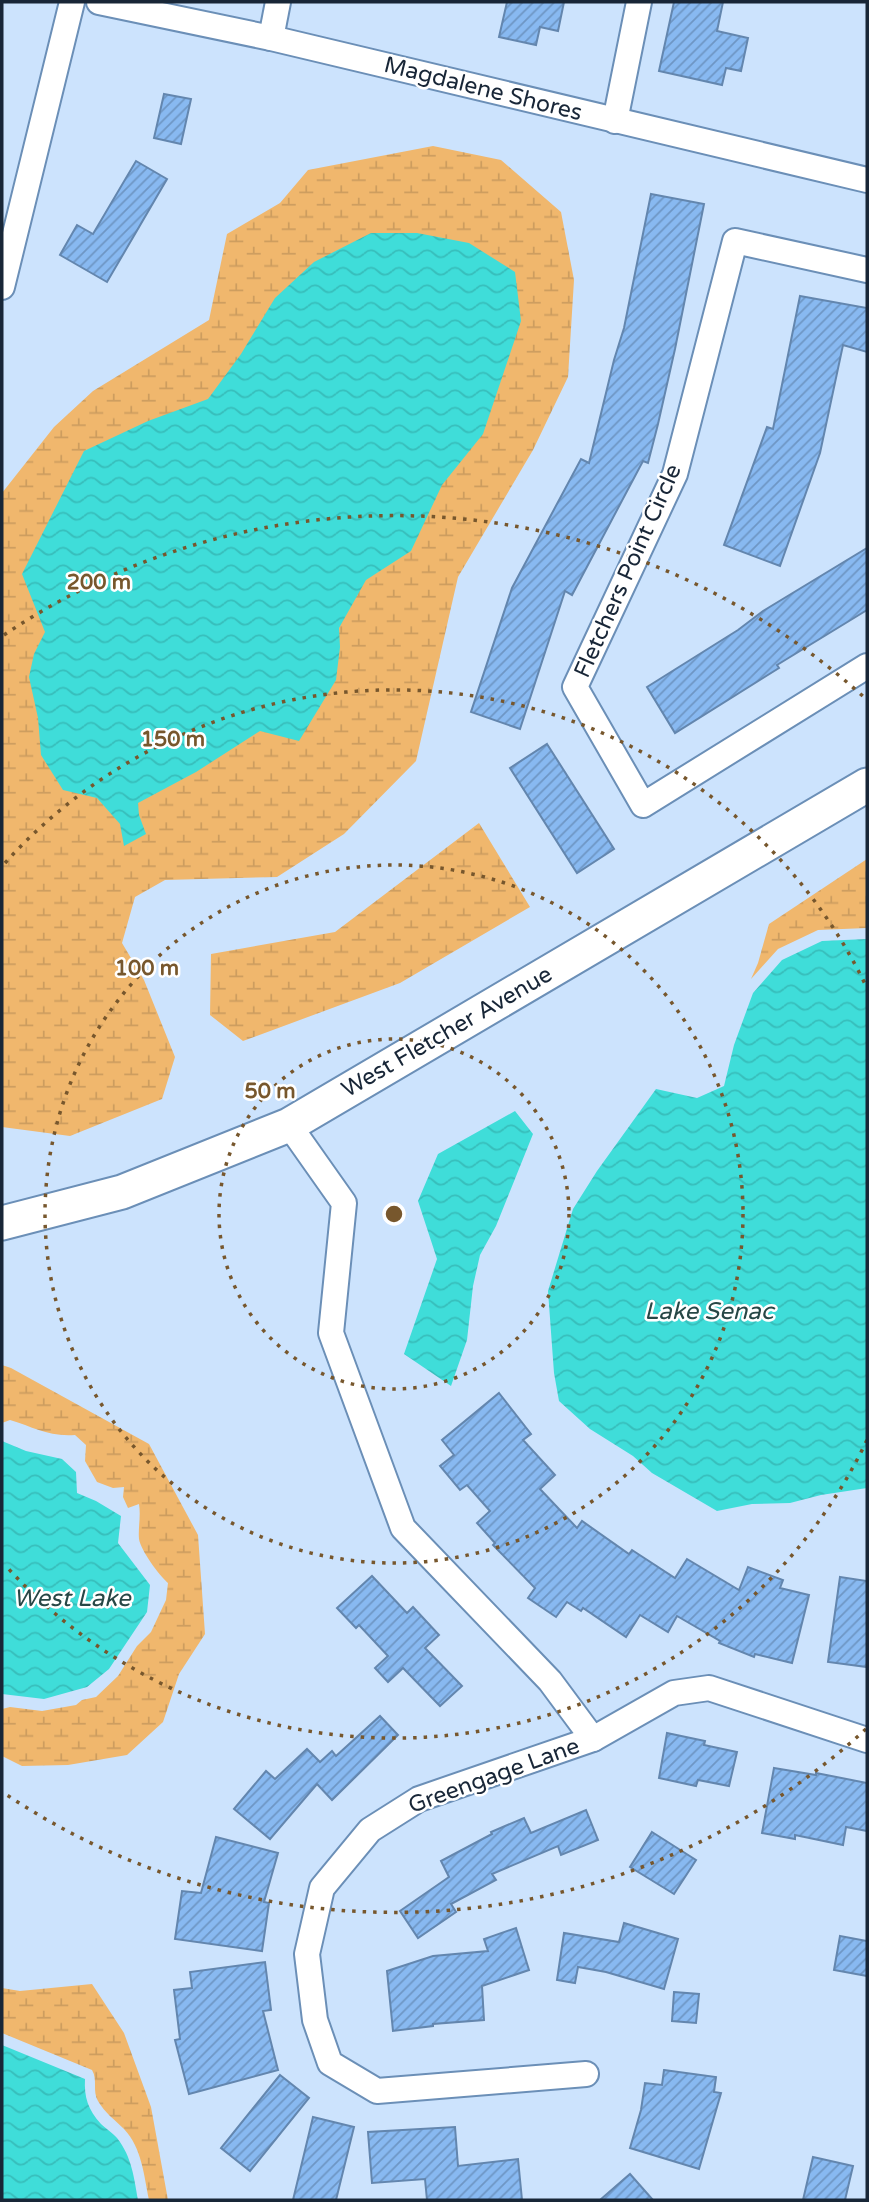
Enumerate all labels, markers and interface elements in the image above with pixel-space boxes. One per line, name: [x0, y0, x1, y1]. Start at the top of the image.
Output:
street label: Magdalene Shores: [381, 51, 585, 127]
street label: Fletchers Point Circle: [568, 460, 688, 682]
text: 200 m: [67, 570, 131, 595]
text: 150 m: [141, 727, 205, 752]
text: 100 m: [115, 956, 179, 981]
street label: West Fletcher Avenue: [337, 960, 557, 1104]
text: 50 m: [244, 1079, 296, 1104]
centre of rings: [382, 1202, 406, 1226]
water label: Lake Senac: [644, 1297, 776, 1326]
water label: West Lake: [13, 1584, 132, 1613]
street label: Greengage Lane: [405, 1732, 583, 1820]

